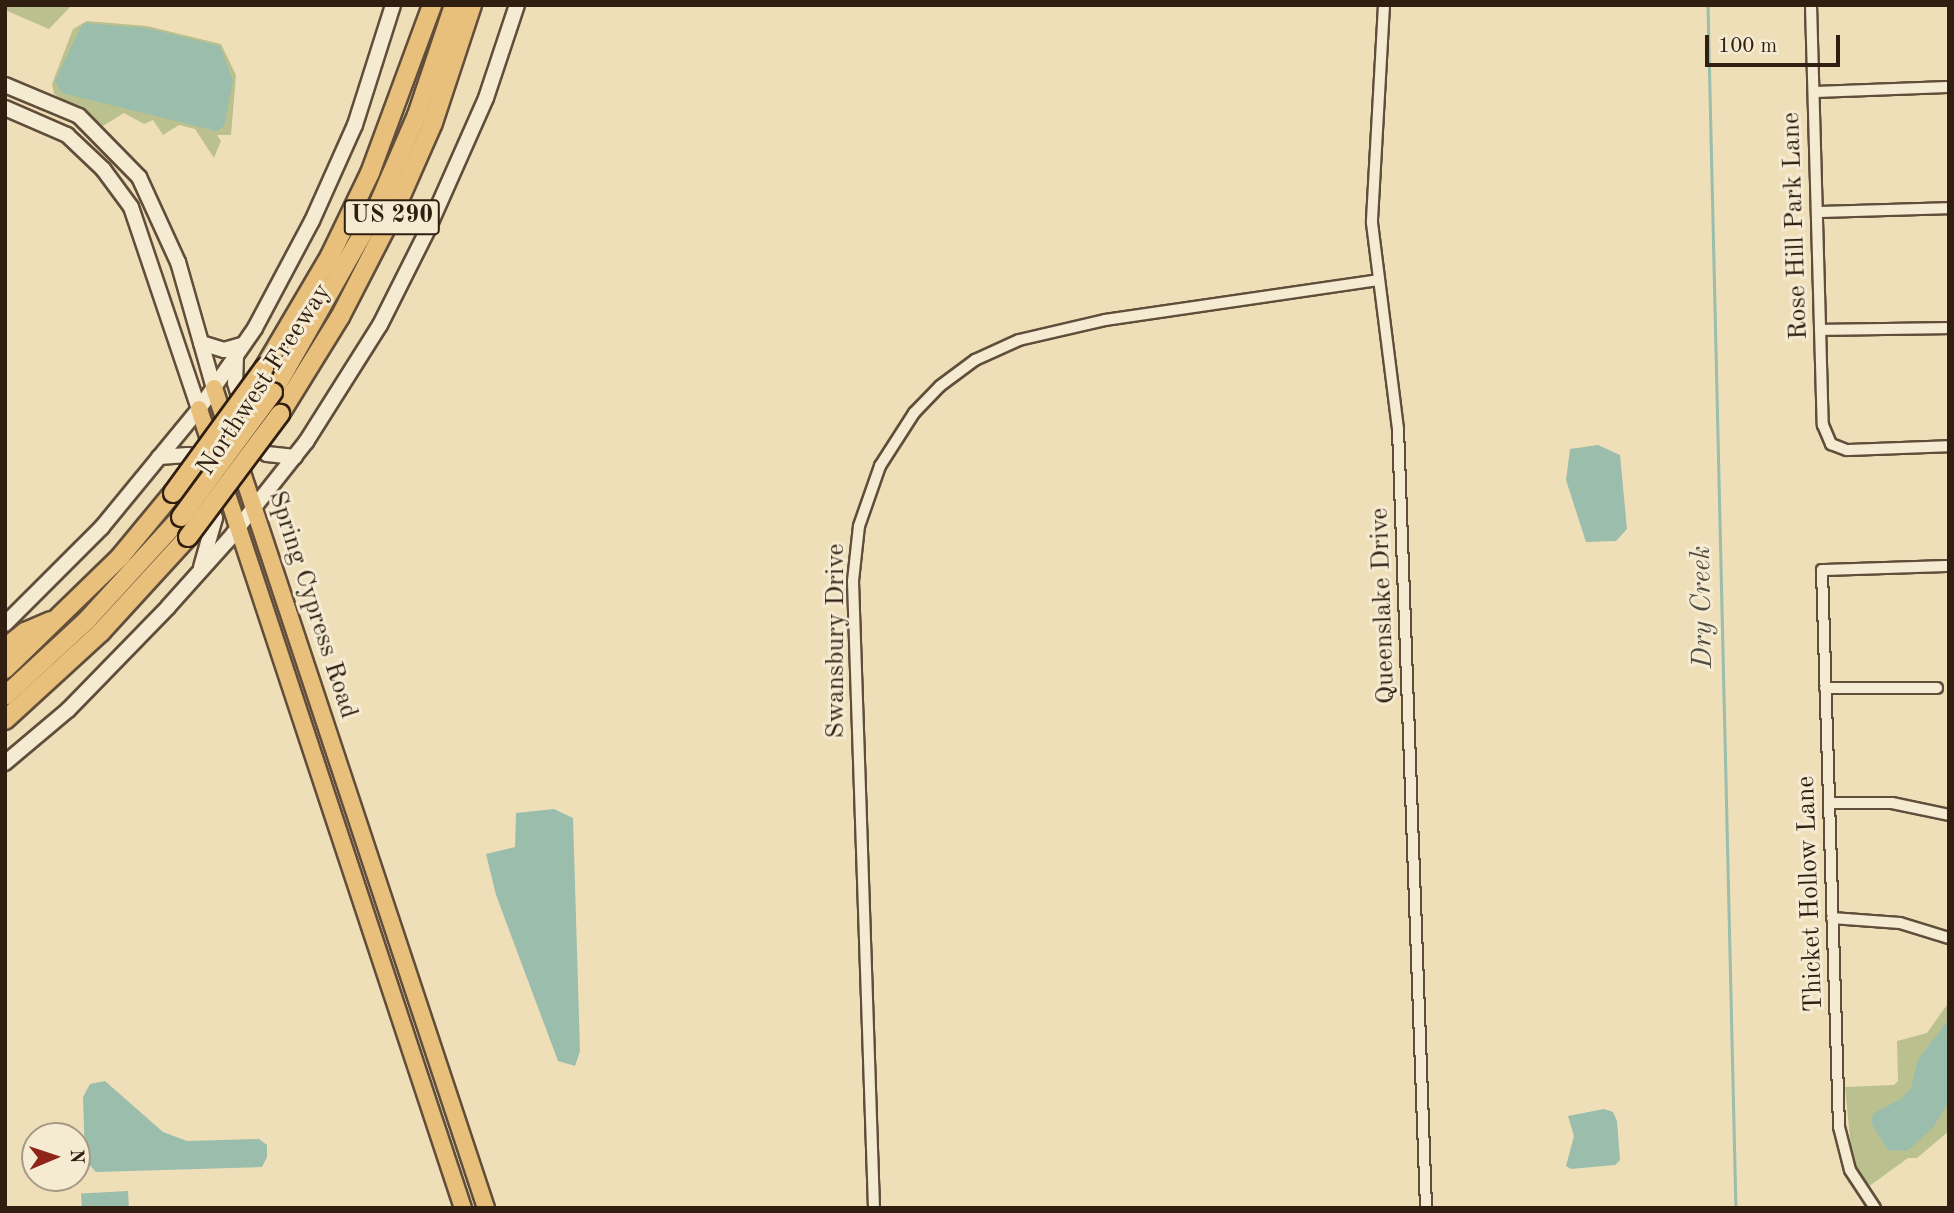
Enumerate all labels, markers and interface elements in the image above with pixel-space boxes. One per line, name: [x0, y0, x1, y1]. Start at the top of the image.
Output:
scale bar: [1709, 21, 1844, 65]
text: 100 m: [1718, 36, 1777, 57]
street label: Rose Hill Park Lane: [1776, 112, 1816, 340]
road number: US 290: [343, 196, 441, 238]
street label: Northwest Freeway: [191, 278, 339, 482]
street label: Spring Cypress Road: [260, 487, 364, 723]
street label: Queenslake Drive: [1365, 507, 1403, 705]
street label: Swansbury Drive: [821, 544, 853, 738]
water label: Dry Creek: [1685, 545, 1721, 669]
street label: Thicket Hollow Lane: [1791, 775, 1831, 1013]
north arrow: [21, 1122, 91, 1192]
text: N: [66, 1149, 85, 1164]

